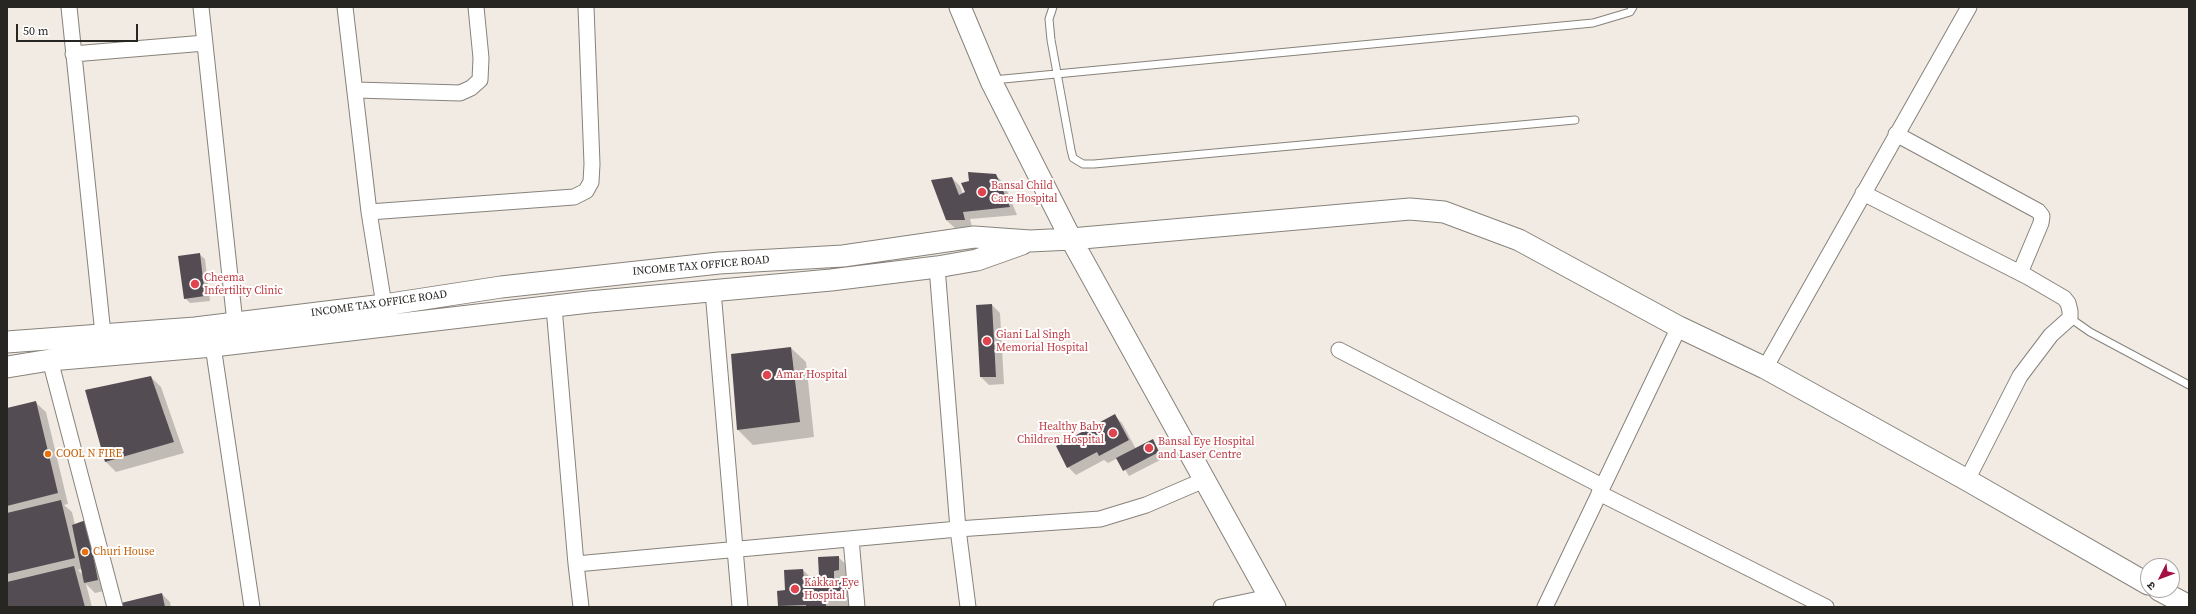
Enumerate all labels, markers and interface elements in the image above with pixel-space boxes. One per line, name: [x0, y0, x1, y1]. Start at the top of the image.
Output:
scale bar: [18, 16, 140, 42]
text: 50 m: [23, 23, 49, 39]
place label: Bansal Child Care Hospital: [991, 179, 1057, 205]
marker: Bansal Child Care Hospital: [976, 186, 988, 198]
street label: INCOME TAX OFFICE ROAD: [632, 253, 770, 279]
place label: Cheema Infertility Clinic: [204, 271, 283, 297]
marker: Cheema Infertility Clinic: [189, 278, 201, 290]
street label: INCOME TAX OFFICE ROAD: [310, 288, 448, 320]
place label: Giani Lal Singh Memorial Hospital: [996, 328, 1088, 354]
marker: Giani Lal Singh Memorial Hospital: [981, 335, 993, 347]
place label: Amar Hospital: [776, 368, 847, 382]
marker: Amar Hospital: [761, 369, 773, 381]
place label: Healthy Baby Children Hospital: [1017, 420, 1104, 446]
marker: Healthy Baby Children Hospital: [1107, 427, 1119, 439]
place label: Bansal Eye Hospital and Laser Centre: [1158, 435, 1255, 461]
marker: Bansal Eye Hospital and Laser Centre: [1143, 442, 1155, 454]
place label: COOL N FIRE: [56, 447, 122, 461]
marker: COOL N FIRE: [43, 449, 53, 459]
place label: Churi House: [93, 545, 155, 559]
marker: Churi House: [80, 547, 90, 557]
north arrow: [2140, 558, 2180, 598]
place label: Kakkar Eye Hospital: [804, 576, 859, 602]
text: उ: [2144, 578, 2159, 593]
marker: Kakkar Eye Hospital: [789, 583, 801, 595]

